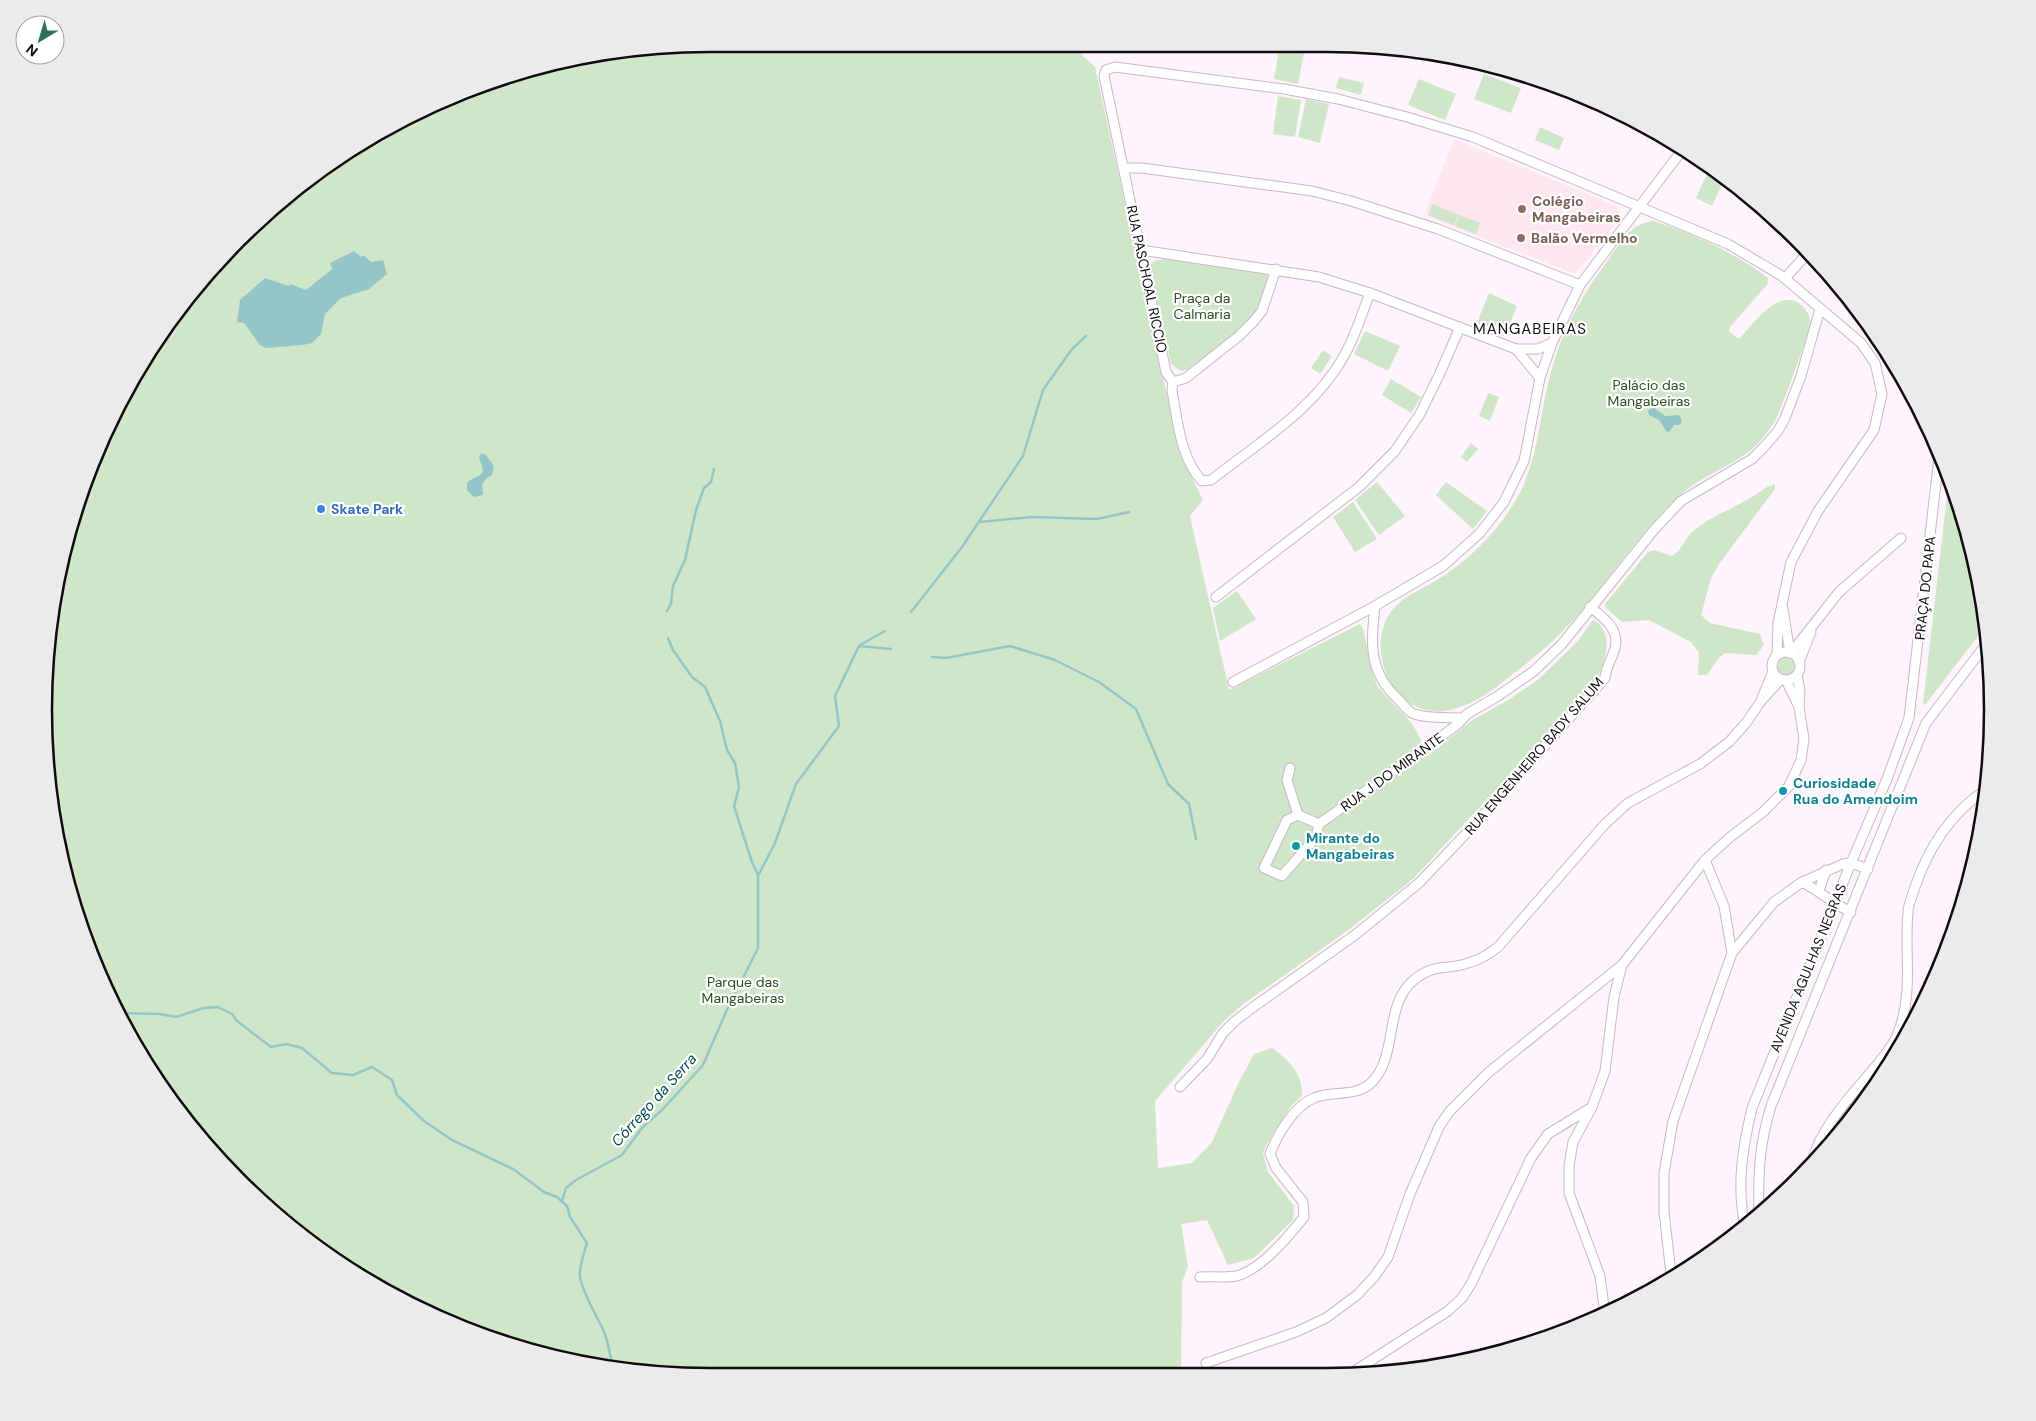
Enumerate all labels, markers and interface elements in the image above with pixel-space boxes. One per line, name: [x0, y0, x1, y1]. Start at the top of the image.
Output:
north arrow: [15, 15, 65, 65]
text: N: [22, 40, 42, 60]
place label: Colégio Mangabeiras: [1532, 192, 1621, 226]
marker: Colégio Mangabeiras: [1516, 203, 1528, 215]
street label: RUA PASCHOAL RICCIO: [1123, 204, 1171, 355]
place label: Balão Vermelho: [1531, 229, 1638, 247]
marker: Balão Vermelho: [1515, 232, 1527, 244]
park label: Praça da Calmaria: [1173, 289, 1231, 323]
district label: MANGABEIRAS: [1473, 319, 1587, 339]
park label: Palácio das Mangabeiras: [1608, 376, 1690, 410]
place label: Skate Park: [331, 500, 403, 518]
marker: Skate Park: [315, 503, 327, 515]
street label: PRAÇA DO PAPA: [1911, 535, 1939, 641]
street label: RUA ENGENHEIRO BADY SALUM: [1461, 673, 1607, 839]
street label: RUA J DO MIRANTE: [1337, 728, 1447, 815]
place label: Curiosidade Rua do Amendoim: [1793, 774, 1918, 808]
marker: Curiosidade Rua do Amendoim: [1777, 785, 1789, 797]
place label: Mirante do Mangabeiras: [1306, 829, 1395, 863]
marker: Mirante do Mangabeiras: [1290, 840, 1302, 852]
street label: AVENIDA AGULHAS NEGRAS: [1766, 881, 1850, 1055]
park label: Parque das Mangabeiras: [702, 973, 784, 1007]
water label: Córrego da Serra: [607, 1049, 701, 1151]

